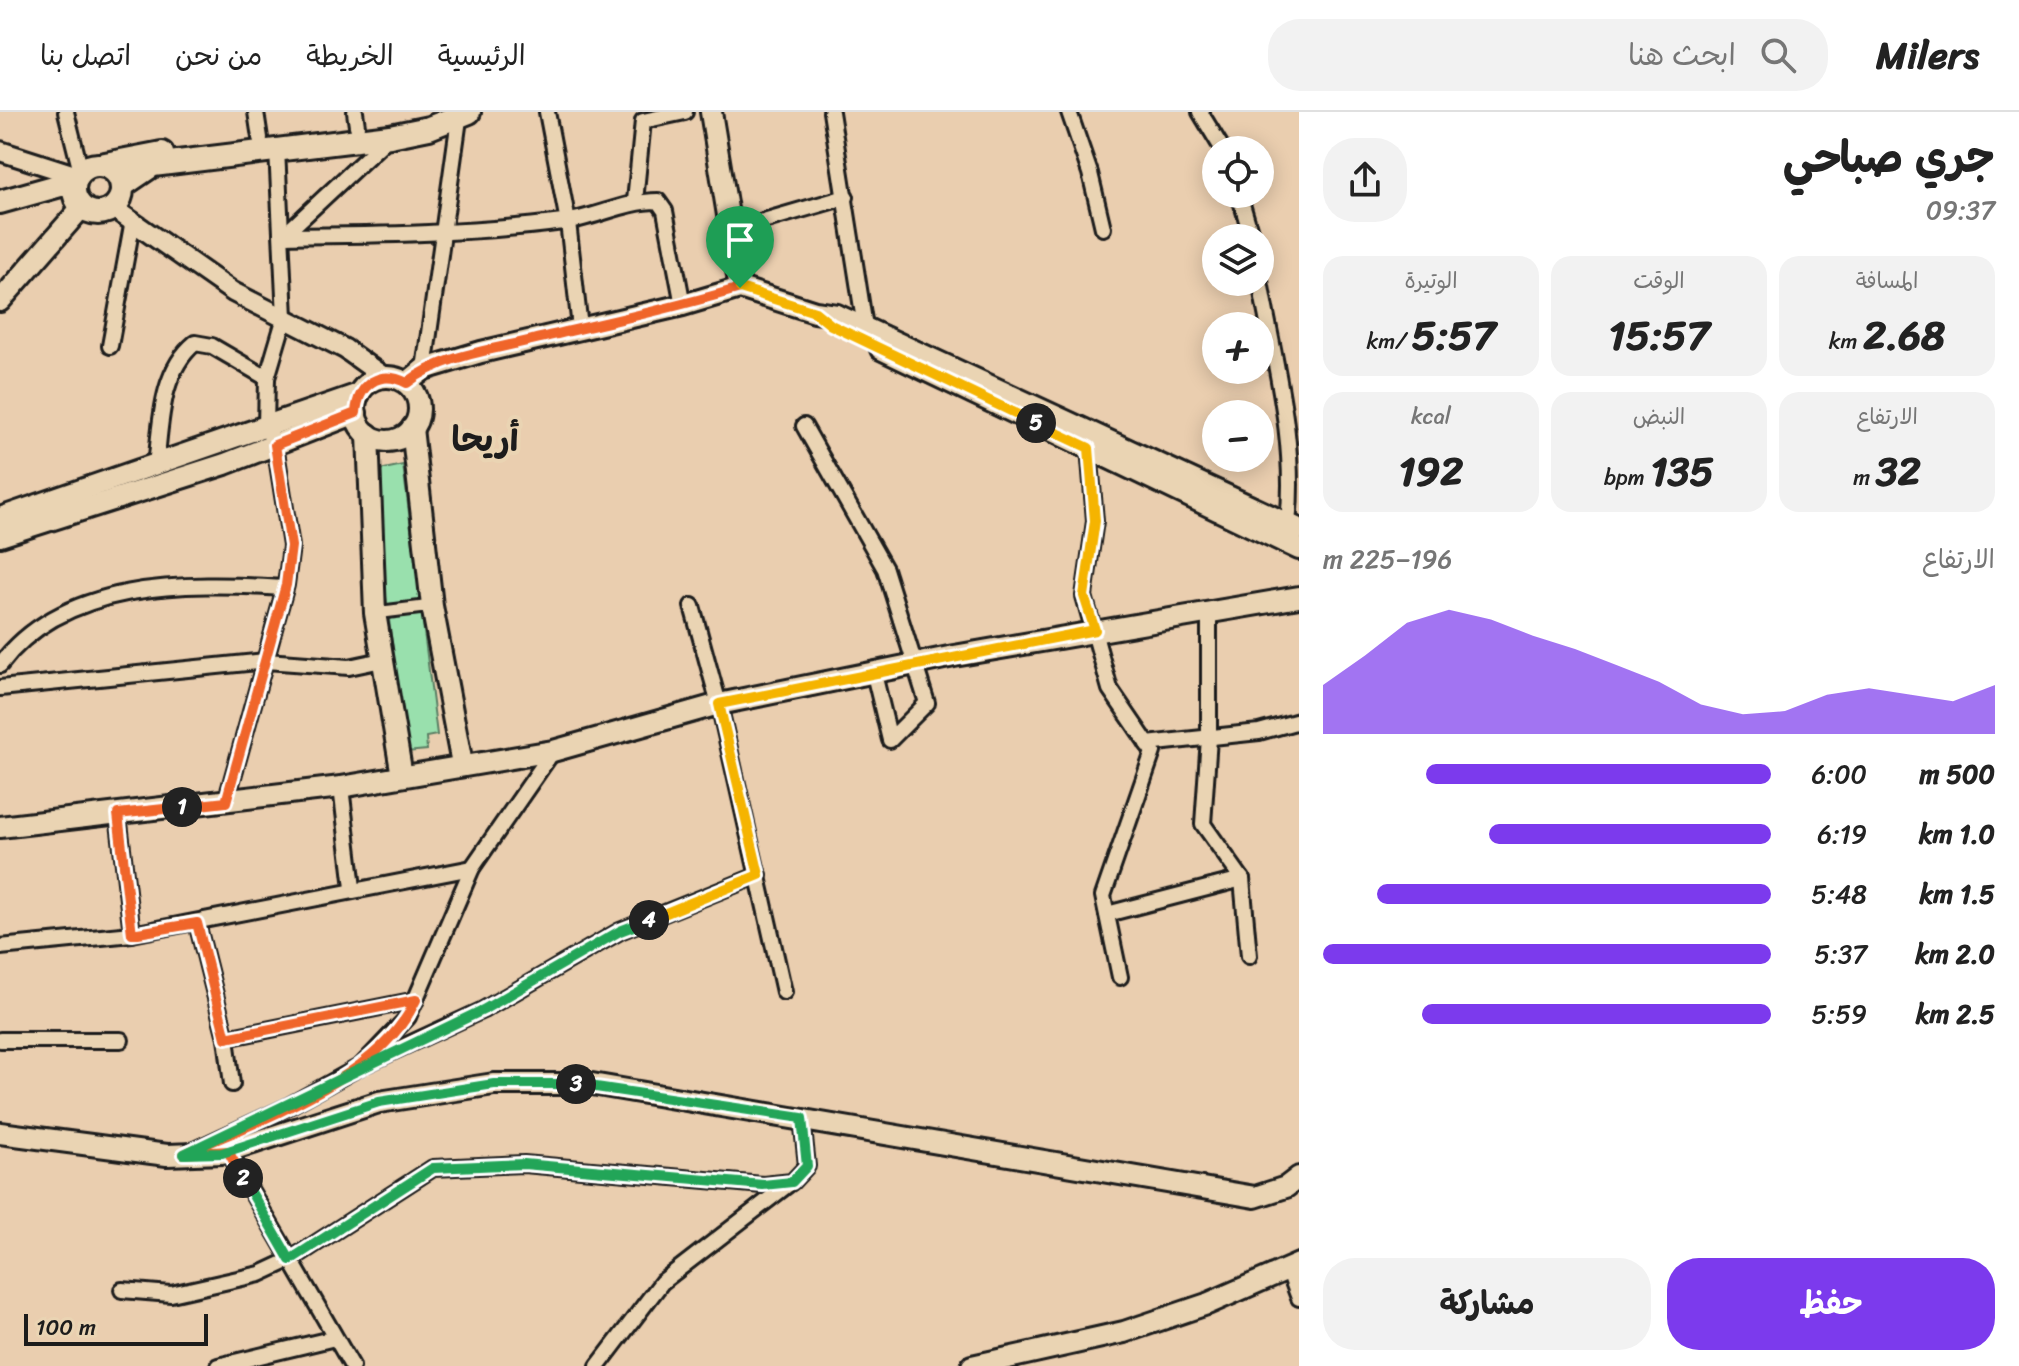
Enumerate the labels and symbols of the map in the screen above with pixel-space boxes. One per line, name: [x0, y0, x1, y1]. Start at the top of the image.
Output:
pin: [706, 206, 774, 288]
pin: 5: [1016, 403, 1056, 443]
district label: أريحا: [452, 410, 520, 470]
pin: 1: [162, 787, 202, 827]
pin: 4: [629, 900, 669, 940]
pin: 3: [556, 1064, 596, 1104]
pin: 2: [223, 1158, 263, 1198]
scale bar: [24, 1310, 208, 1346]

